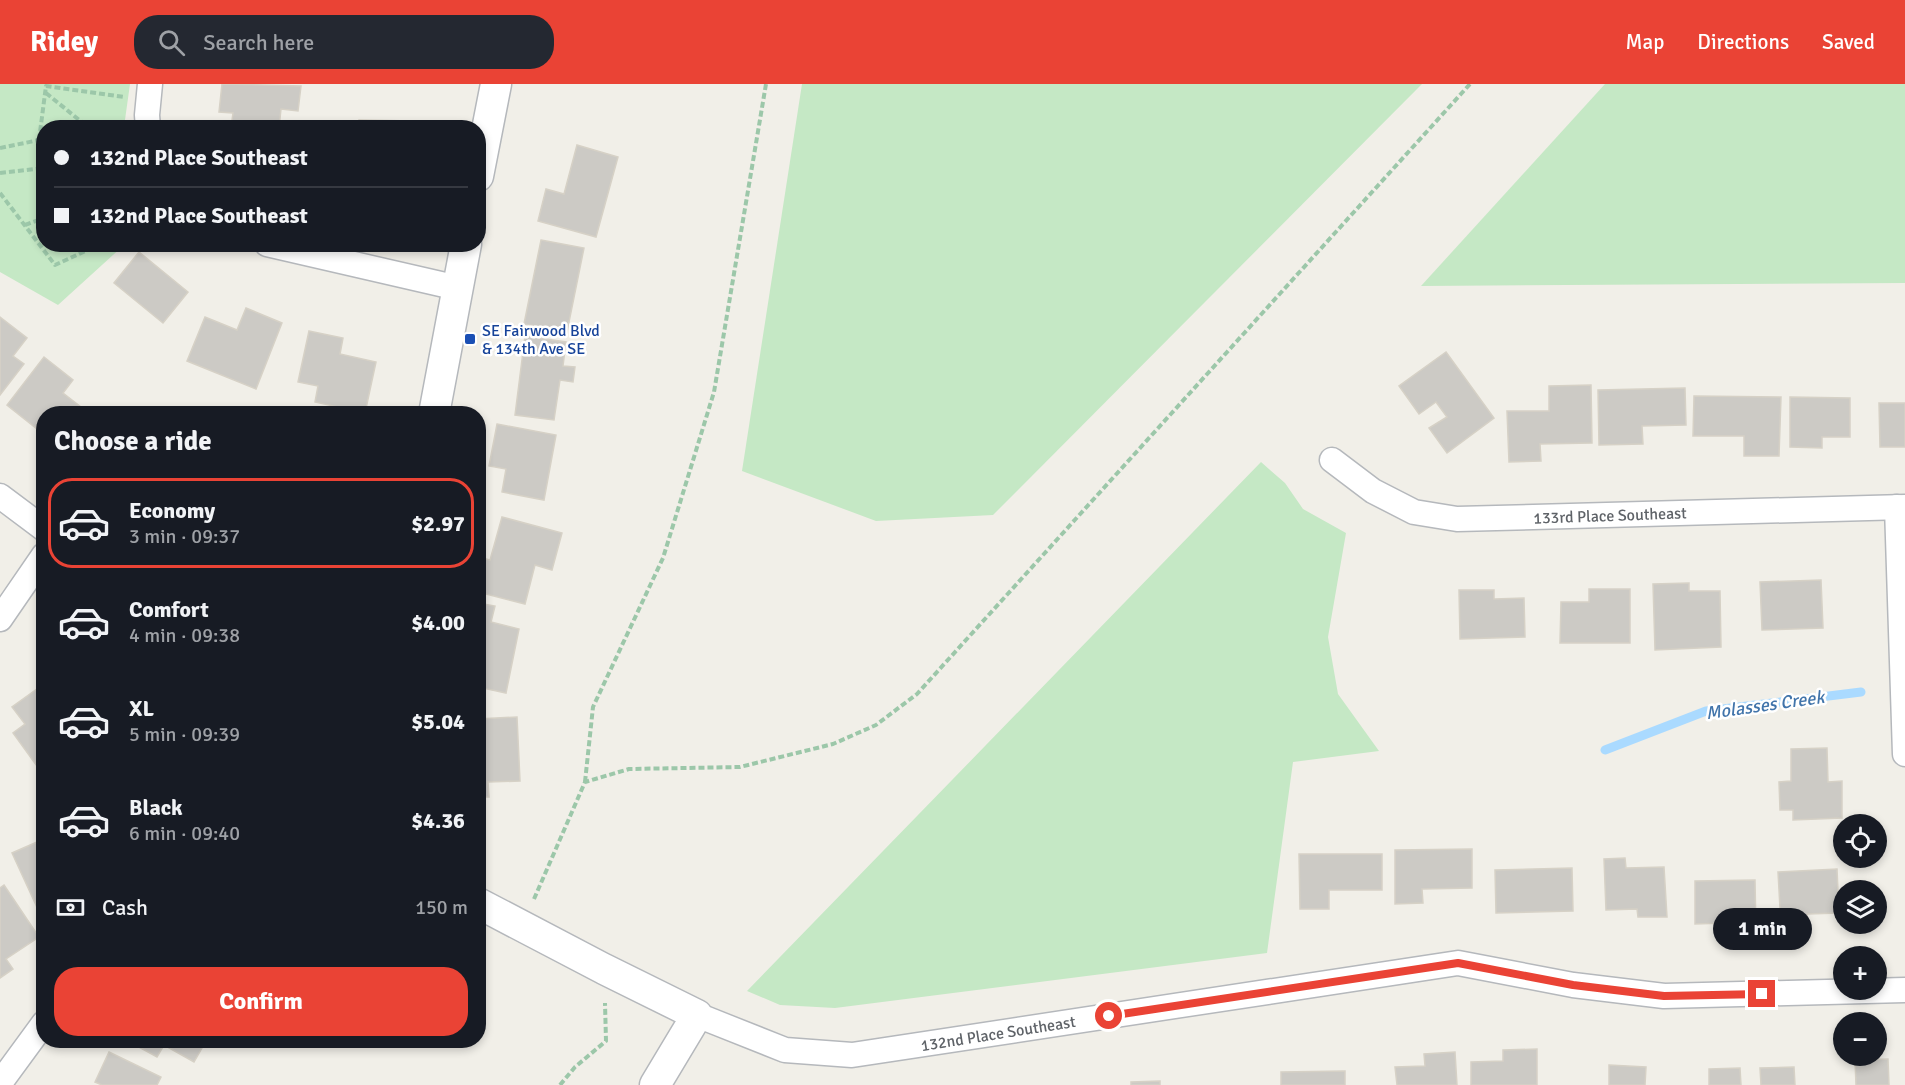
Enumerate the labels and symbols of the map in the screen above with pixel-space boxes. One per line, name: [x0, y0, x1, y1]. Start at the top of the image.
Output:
place label: SE Fairwood Blvd & 134th Ave SE: [482, 321, 600, 359]
marker: SE Fairwood Blvd & 134th Ave SE: [463, 332, 477, 346]
street label: 133rd Place Southeast: [1533, 503, 1687, 529]
water label: Molasses Creek: [1704, 686, 1827, 724]
callout: 1 min: [1712, 907, 1812, 949]
route end: [1748, 980, 1775, 1007]
route start: [1095, 1002, 1122, 1029]
street label: 132nd Place Southeast: [919, 1012, 1077, 1056]

